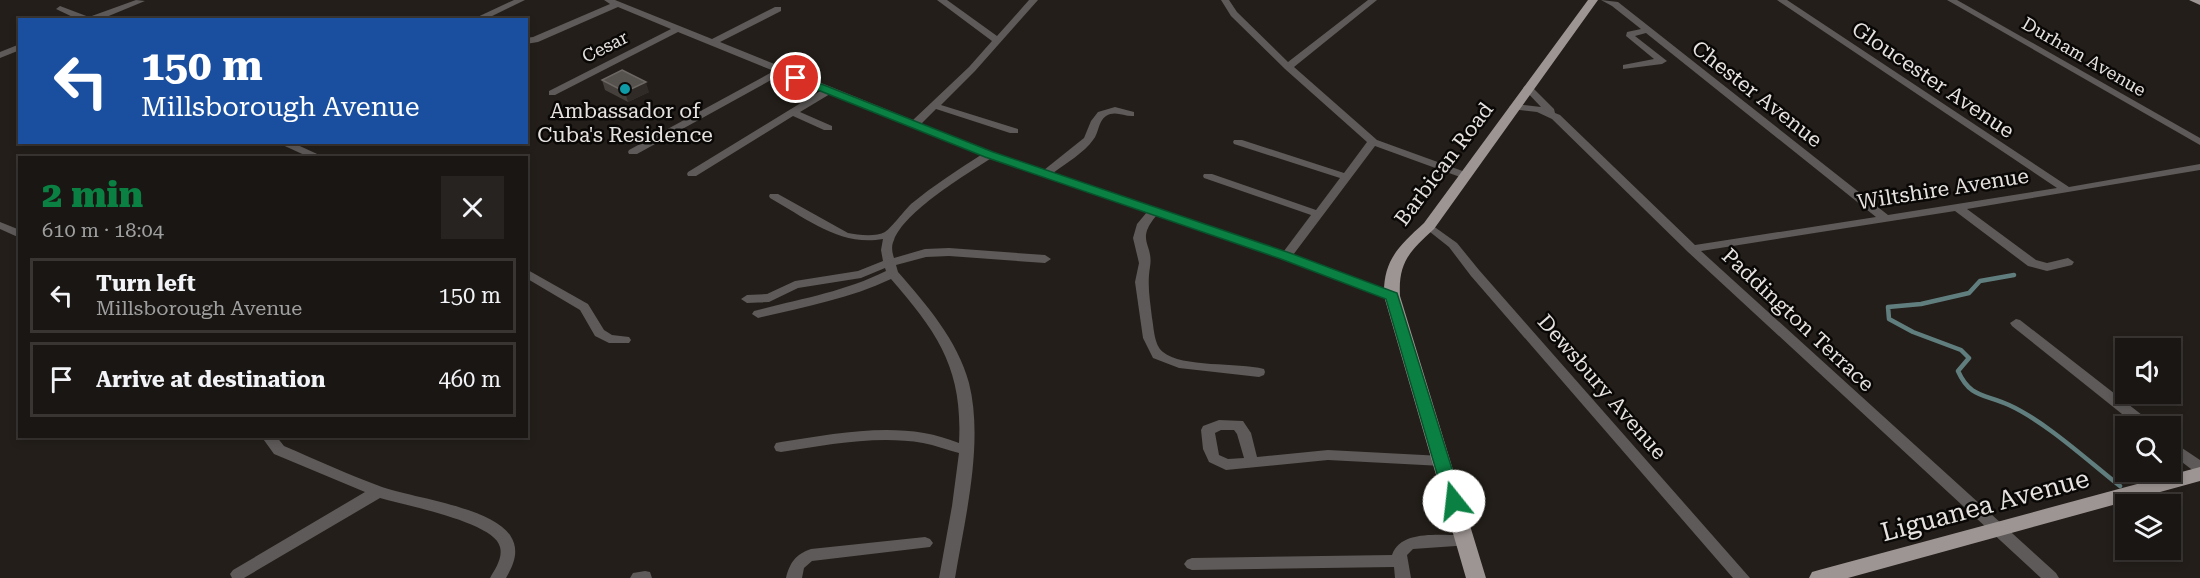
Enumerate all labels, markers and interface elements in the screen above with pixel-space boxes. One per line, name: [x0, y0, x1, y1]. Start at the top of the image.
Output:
street label: Durham Avenue: [2019, 13, 2150, 101]
street label: Gloucester Avenue: [1847, 17, 2019, 143]
street label: Cesar: [578, 26, 631, 67]
street label: Chester Avenue: [1687, 36, 1827, 152]
text: 150 m: [141, 41, 263, 90]
icon: left: [42, 42, 120, 120]
pin: [770, 52, 821, 103]
icon: arrive: [779, 61, 812, 94]
marker: Ambassador of Cuba's Residence: [618, 82, 632, 96]
text: Millsborough Avenue: [141, 91, 420, 123]
street label: Barbican Road: [1390, 97, 1498, 230]
place label: Ambassador of Cuba's Residence: [537, 99, 713, 147]
street label: Wiltshire Avenue: [1856, 164, 2030, 214]
text: 2 min: [42, 174, 143, 216]
button: close: [441, 176, 504, 239]
text: 610 m · 18:04: [42, 218, 164, 242]
street label: Paddington Terrace: [1717, 243, 1879, 397]
text: Turn left: [96, 271, 196, 296]
icon: left: [45, 279, 78, 312]
text: 150 m: [438, 283, 501, 308]
text: Millsborough Avenue: [96, 296, 302, 320]
street label: Dewsbury Avenue: [1533, 310, 1671, 464]
map controls: [2115, 338, 2181, 560]
button: sound: [2115, 338, 2181, 404]
icon: arrive: [45, 363, 78, 396]
text: Arrive at destination: [96, 367, 325, 392]
text: 460 m: [438, 367, 501, 392]
button: search: [2115, 416, 2181, 482]
street label: Liguanea Avenue: [1878, 463, 2092, 547]
position arrow: [1422, 469, 1486, 533]
button: layers: [2115, 494, 2181, 560]

